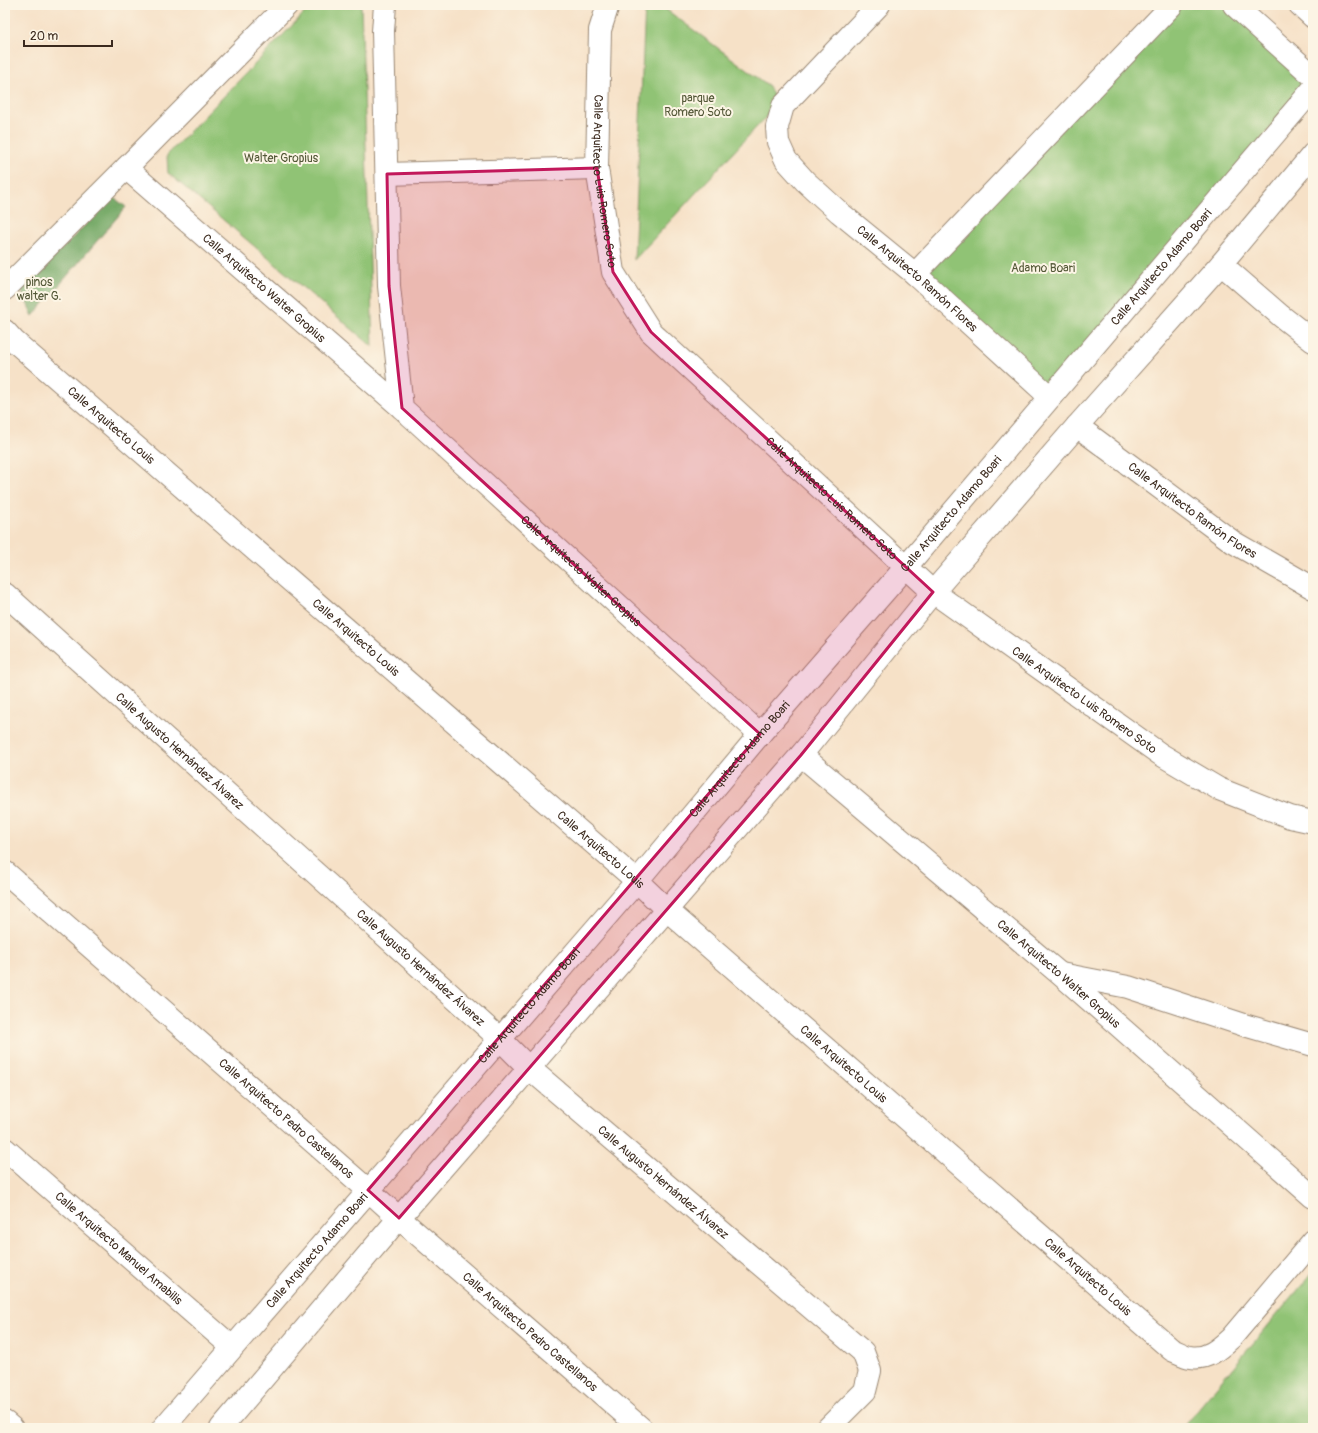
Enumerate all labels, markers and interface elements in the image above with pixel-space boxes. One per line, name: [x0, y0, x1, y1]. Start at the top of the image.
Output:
scale bar: [24, 22, 112, 48]
text: 20 m: [30, 29, 59, 44]
park label: parque Romero Soto: [664, 91, 732, 120]
street label: Calle Arquitecto Luis Romero Soto: [589, 94, 619, 269]
park label: Walter Gropius: [244, 151, 319, 166]
street label: Calle Arquitecto Adamo Boari: [1108, 206, 1215, 329]
street label: Calle Arquitecto Ramón Flores: [854, 223, 981, 336]
street label: Calle Arquitecto Walter Gropius: [199, 231, 329, 346]
park label: Adamo Boari: [1011, 261, 1075, 276]
park label: pinos walter G.: [17, 275, 61, 304]
street label: Calle Arquitecto Louis: [64, 384, 158, 468]
street label: Calle Arquitecto Luis Romero Soto: [762, 434, 901, 564]
street label: Calle Arquitecto Adamo Boari: [898, 453, 1005, 575]
street label: Calle Arquitecto Ramón Flores: [1125, 459, 1260, 562]
street label: Calle Arquitecto Walter Gropius: [517, 513, 645, 631]
street label: Calle Arquitecto Louis: [309, 596, 403, 680]
street label: Calle Arquitecto Luis Romero Soto: [1009, 644, 1160, 757]
street label: Calle Augusto Hernández Álvarez: [112, 690, 247, 813]
street label: Calle Arquitecto Adamo Boari: [686, 698, 793, 821]
street label: Calle Arquitecto Louis: [554, 808, 648, 892]
street label: Calle Augusto Hernández Álvarez: [353, 907, 488, 1030]
street label: Calle Arquitecto Walter Gropius: [994, 917, 1124, 1032]
street label: Calle Arquitecto Adamo Boari: [475, 945, 584, 1067]
street label: Calle Arquitecto Louis: [797, 1022, 891, 1107]
street label: Calle Arquitecto Pedro Castellanos: [215, 1056, 357, 1182]
street label: Calle Augusto Hernández Álvarez: [594, 1123, 732, 1243]
street label: Calle Arquitecto Manuel Amabilis: [52, 1189, 186, 1309]
street label: Calle Arquitecto Adamo Boari: [263, 1190, 371, 1312]
street label: Calle Arquitecto Louis: [1041, 1235, 1135, 1320]
street label: Calle Arquitecto Pedro Castellanos: [459, 1269, 601, 1395]

